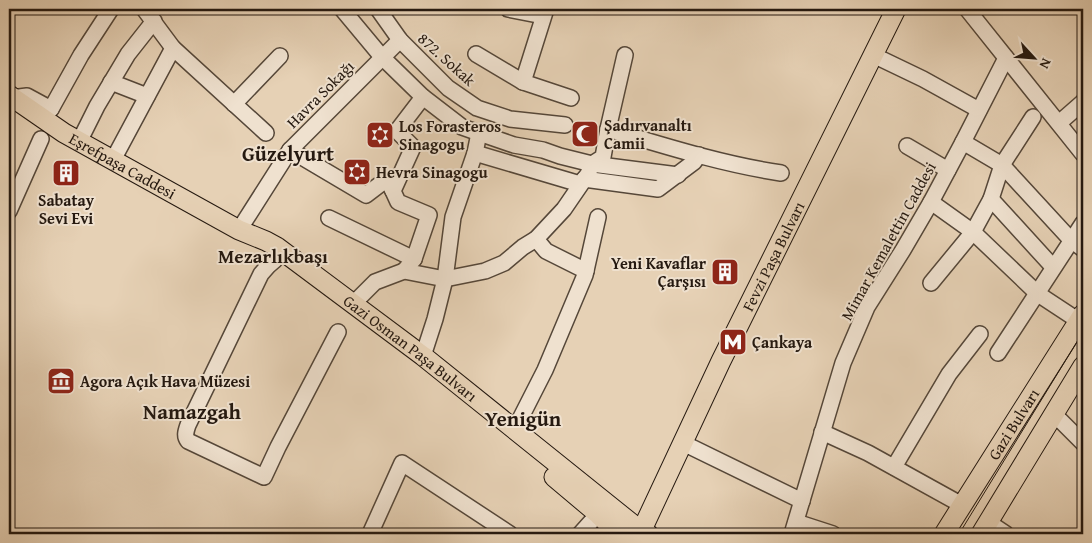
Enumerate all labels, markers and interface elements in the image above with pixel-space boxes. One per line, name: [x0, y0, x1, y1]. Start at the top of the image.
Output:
street label: 872. Sokak: [413, 27, 482, 92]
north arrow: [1010, 32, 1060, 82]
street label: Havra Sokağı: [281, 54, 360, 133]
text: N: [1034, 55, 1057, 73]
place label: Şadırvanaltı Camii: [604, 113, 692, 155]
place label: Los Forasteros Sinagogu: [399, 114, 501, 156]
mosque icon: Şadırvanaltı Camii: [570, 119, 600, 149]
synagogue icon: Los Forasteros Sinagogu: [365, 120, 395, 150]
street label: Eşrefpaşa Caddesi: [65, 126, 181, 205]
district label: Güzelyurt: [242, 138, 334, 169]
synagogue icon: Hevra Sinagogu: [342, 157, 372, 187]
street label: Mimar Kemalettin Caddesi: [834, 157, 942, 325]
building icon: Sabatay Sevi Evi: [51, 158, 81, 188]
place label: Hevra Sinagogu: [376, 160, 488, 184]
place label: Sabatay Sevi Evi: [38, 188, 95, 230]
street label: Fevzi Paşa Bulvarı: [736, 197, 811, 315]
district label: Mezarlıkbaşı: [218, 242, 328, 270]
place label: Yeni Kavaflar Çarşısı: [611, 251, 707, 293]
building icon: Yeni Kavaflar Çarşısı: [710, 257, 740, 287]
street label: Gazi Osman Paşa Bulvarı: [338, 289, 483, 408]
metro station icon: Çankaya: [718, 327, 748, 357]
place label: Çankaya: [752, 330, 813, 354]
museum icon: Agora Açık Hava Müzesi: [46, 366, 76, 396]
place label: Agora Açık Hava Müzesi: [80, 369, 250, 393]
street label: Gazi Bulvarı: [982, 383, 1045, 465]
district label: Namazgah: [143, 396, 241, 427]
district label: Yenigün: [485, 403, 562, 434]

